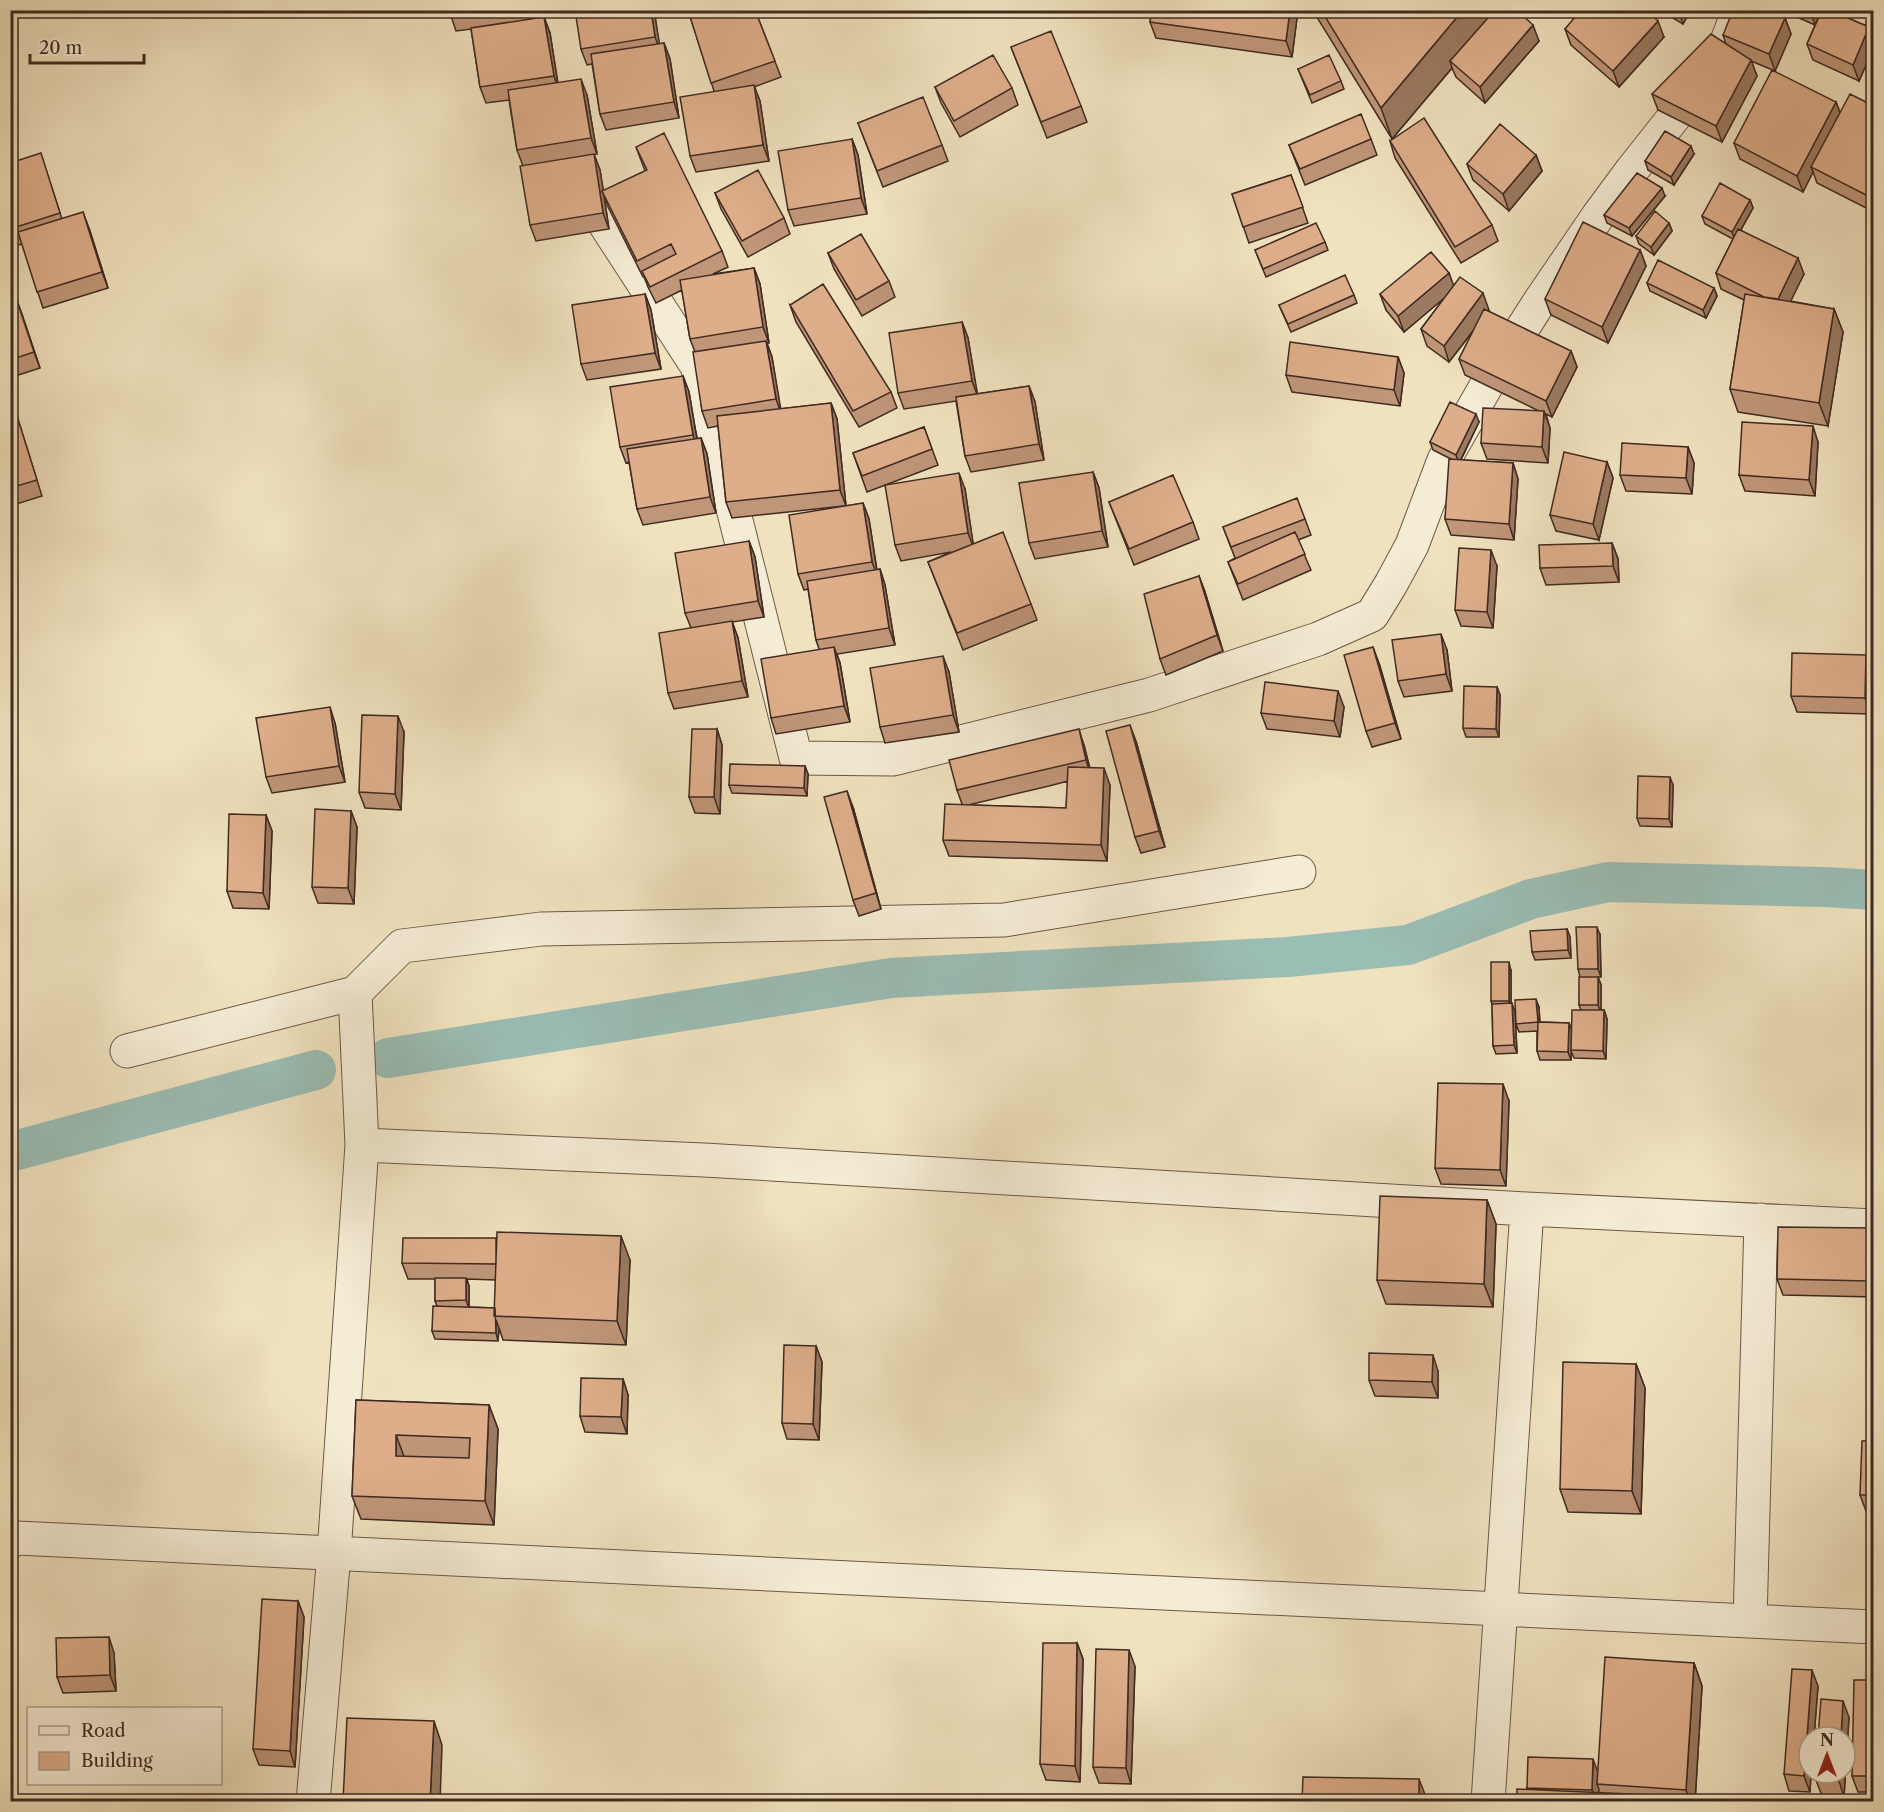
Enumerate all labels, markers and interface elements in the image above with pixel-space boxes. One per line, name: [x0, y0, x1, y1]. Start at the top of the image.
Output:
scale bar: [30, 27, 144, 65]
text: 20 m: [39, 37, 83, 59]
legend: [27, 1707, 222, 1785]
text: Road: [81, 1720, 126, 1742]
north arrow: [1797, 1725, 1857, 1785]
text: N: [1820, 1730, 1834, 1750]
text: Building: [81, 1750, 153, 1772]

